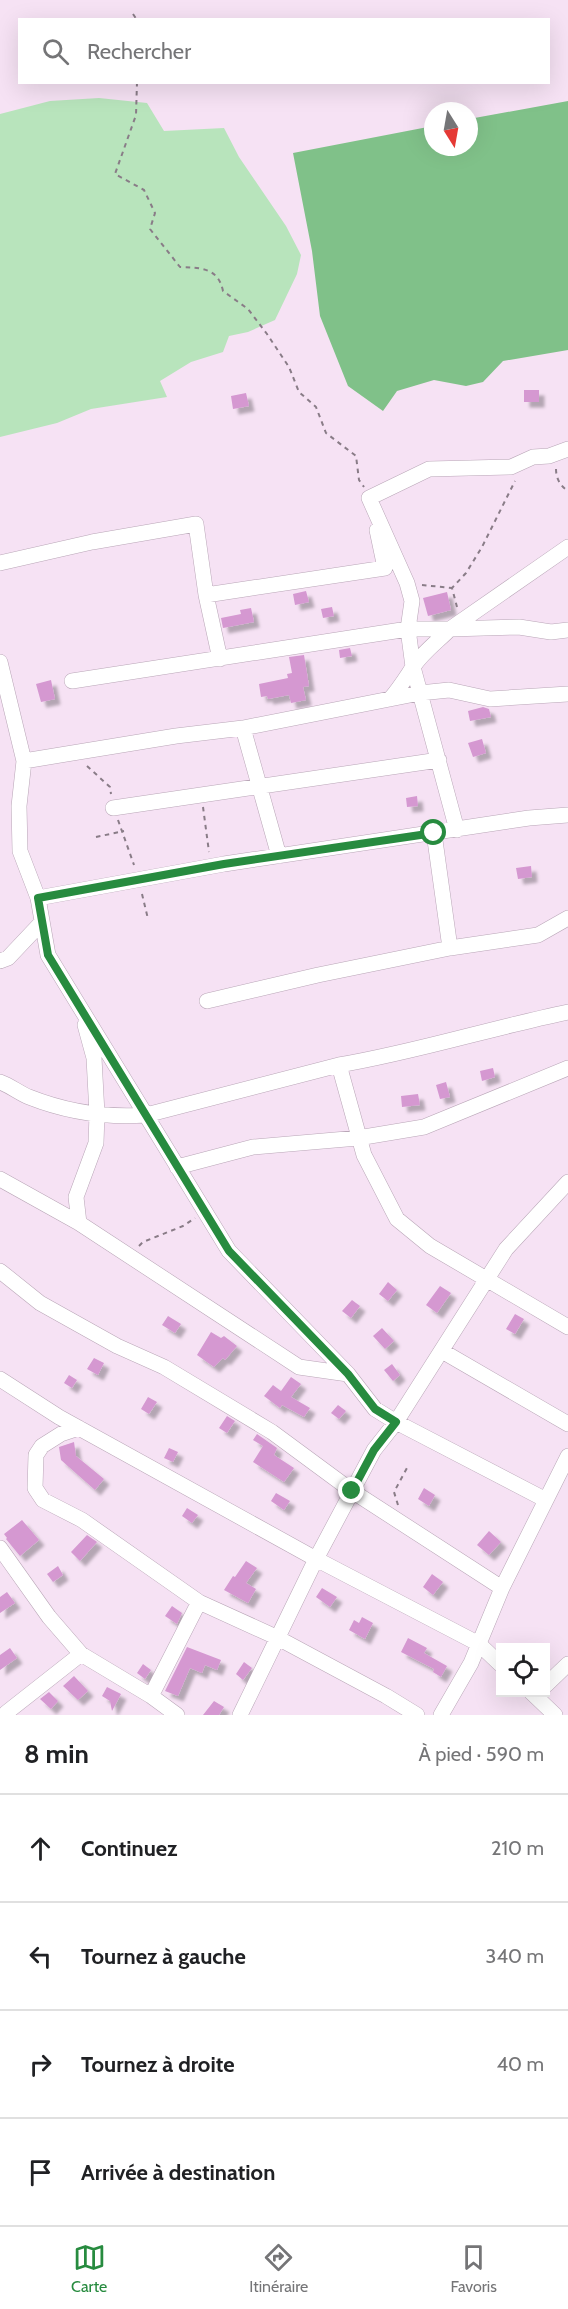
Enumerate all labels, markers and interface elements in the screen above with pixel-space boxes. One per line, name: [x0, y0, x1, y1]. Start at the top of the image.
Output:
search box: [18, 18, 550, 84]
icon: search: [39, 35, 72, 68]
text: Rechercher: [87, 38, 191, 65]
north arrow: [424, 102, 478, 156]
route start: [420, 819, 446, 845]
route end: [338, 1477, 364, 1503]
map controls: [496, 1643, 550, 1697]
button: locate: [496, 1643, 550, 1697]
text: 8 min: [24, 1738, 89, 1770]
text: À pied · 590 m: [419, 1742, 544, 1766]
icon: ahead: [24, 1832, 57, 1865]
text: Continuez: [81, 1835, 178, 1862]
text: 210 m: [491, 1836, 544, 1860]
icon: left: [24, 1940, 57, 1973]
text: Tournez à gauche: [81, 1943, 246, 1970]
text: 340 m: [486, 1944, 544, 1968]
icon: right: [24, 2048, 57, 2081]
text: Tournez à droite: [81, 2051, 235, 2078]
text: 40 m: [496, 2052, 544, 2076]
icon: arrive: [24, 2156, 57, 2189]
text: Arrivée à destination: [81, 2159, 275, 2186]
tab: Carte: [71, 2241, 107, 2296]
tab: Itinéraire: [249, 2241, 308, 2296]
tab: Favoris: [450, 2241, 497, 2296]

